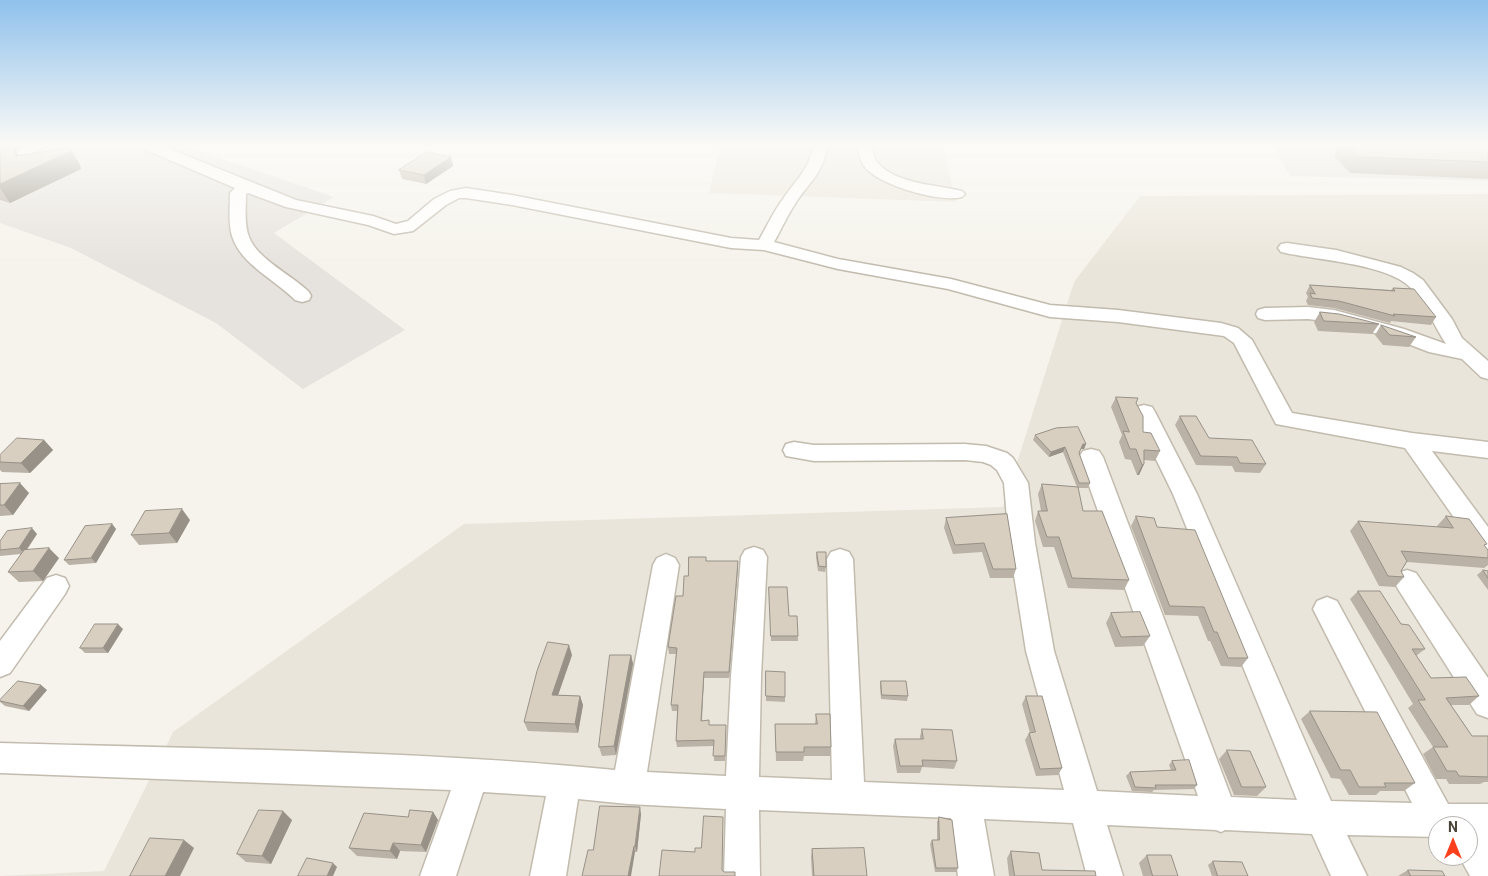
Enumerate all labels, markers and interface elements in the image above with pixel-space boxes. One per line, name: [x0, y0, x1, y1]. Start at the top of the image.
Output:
north arrow: [1428, 816, 1478, 866]
text: N: [1448, 819, 1458, 835]

